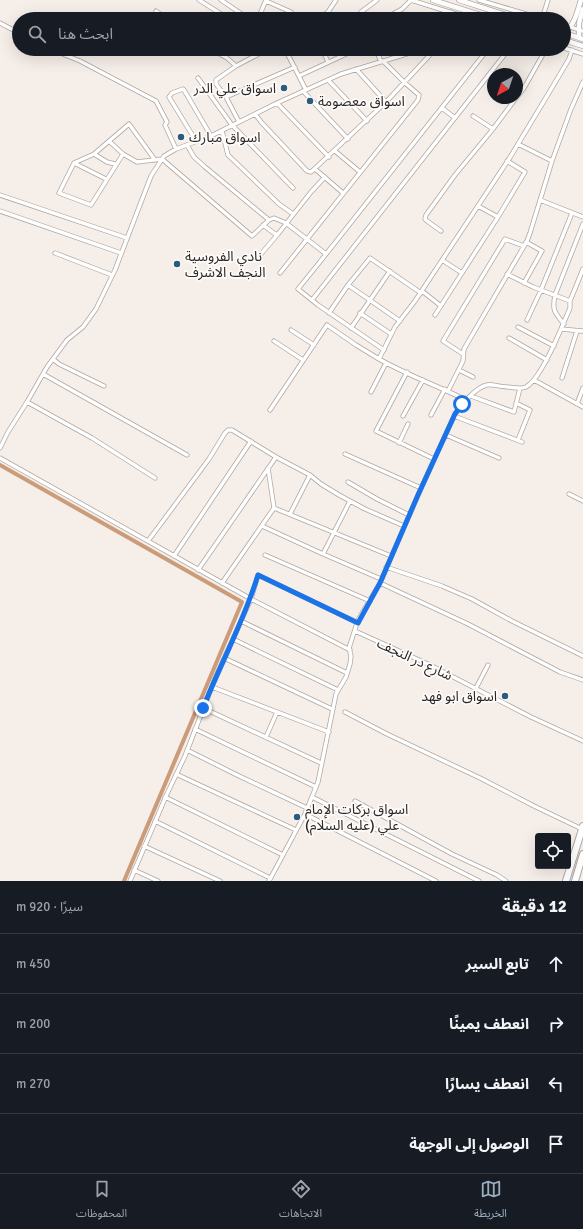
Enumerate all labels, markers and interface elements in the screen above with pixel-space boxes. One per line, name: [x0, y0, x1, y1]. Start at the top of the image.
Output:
search box: [12, 12, 571, 56]
icon: search: [26, 23, 48, 45]
text: ابحث هنا: [58, 25, 113, 43]
north arrow: [487, 68, 523, 104]
place label: اسواق علي الدر: [193, 80, 276, 99]
marker: اسواق علي الدر: [279, 83, 289, 93]
place label: اسواق معصومة: [318, 93, 405, 110]
marker: اسواق معصومة: [305, 96, 315, 106]
place label: اسواق مبارك: [189, 129, 261, 146]
marker: اسواق مبارك: [176, 132, 186, 142]
place label: نادي الفروسية النجف الاشرف: [185, 248, 266, 281]
marker: نادي الفروسية النجف الاشرف: [172, 259, 182, 269]
route start: [453, 395, 471, 413]
street label: شارع در النجف: [373, 635, 455, 686]
place label: اسواق ابو فهد: [421, 688, 497, 705]
marker: اسواق ابو فهد: [500, 691, 510, 701]
route end: [194, 699, 212, 717]
place label: اسواق بركات الإمام علي (عليه السلام): [305, 801, 408, 836]
marker: اسواق بركات الإمام علي (عليه السلام): [292, 812, 302, 822]
map controls: [535, 833, 571, 869]
button: locate: [535, 833, 571, 869]
text: 12 دقيقة: [502, 896, 567, 917]
text: سيرًا · 920 m: [16, 899, 83, 915]
icon: ahead: [545, 953, 567, 975]
text: تابع السير: [466, 955, 529, 973]
text: 450 m: [16, 956, 50, 972]
icon: right: [545, 1013, 567, 1035]
text: انعطف يمينًا: [449, 1015, 529, 1033]
text: 200 m: [16, 1016, 50, 1032]
icon: left: [545, 1073, 567, 1095]
text: انعطف يسارًا: [445, 1075, 529, 1093]
text: 270 m: [16, 1076, 50, 1092]
icon: arrive: [545, 1133, 567, 1155]
text: الوصول إلى الوجهة: [409, 1135, 529, 1153]
tab: المحفوظات: [76, 1178, 127, 1225]
tab: الاتجاهات: [279, 1178, 322, 1225]
tab: الخريطة: [474, 1178, 507, 1225]

